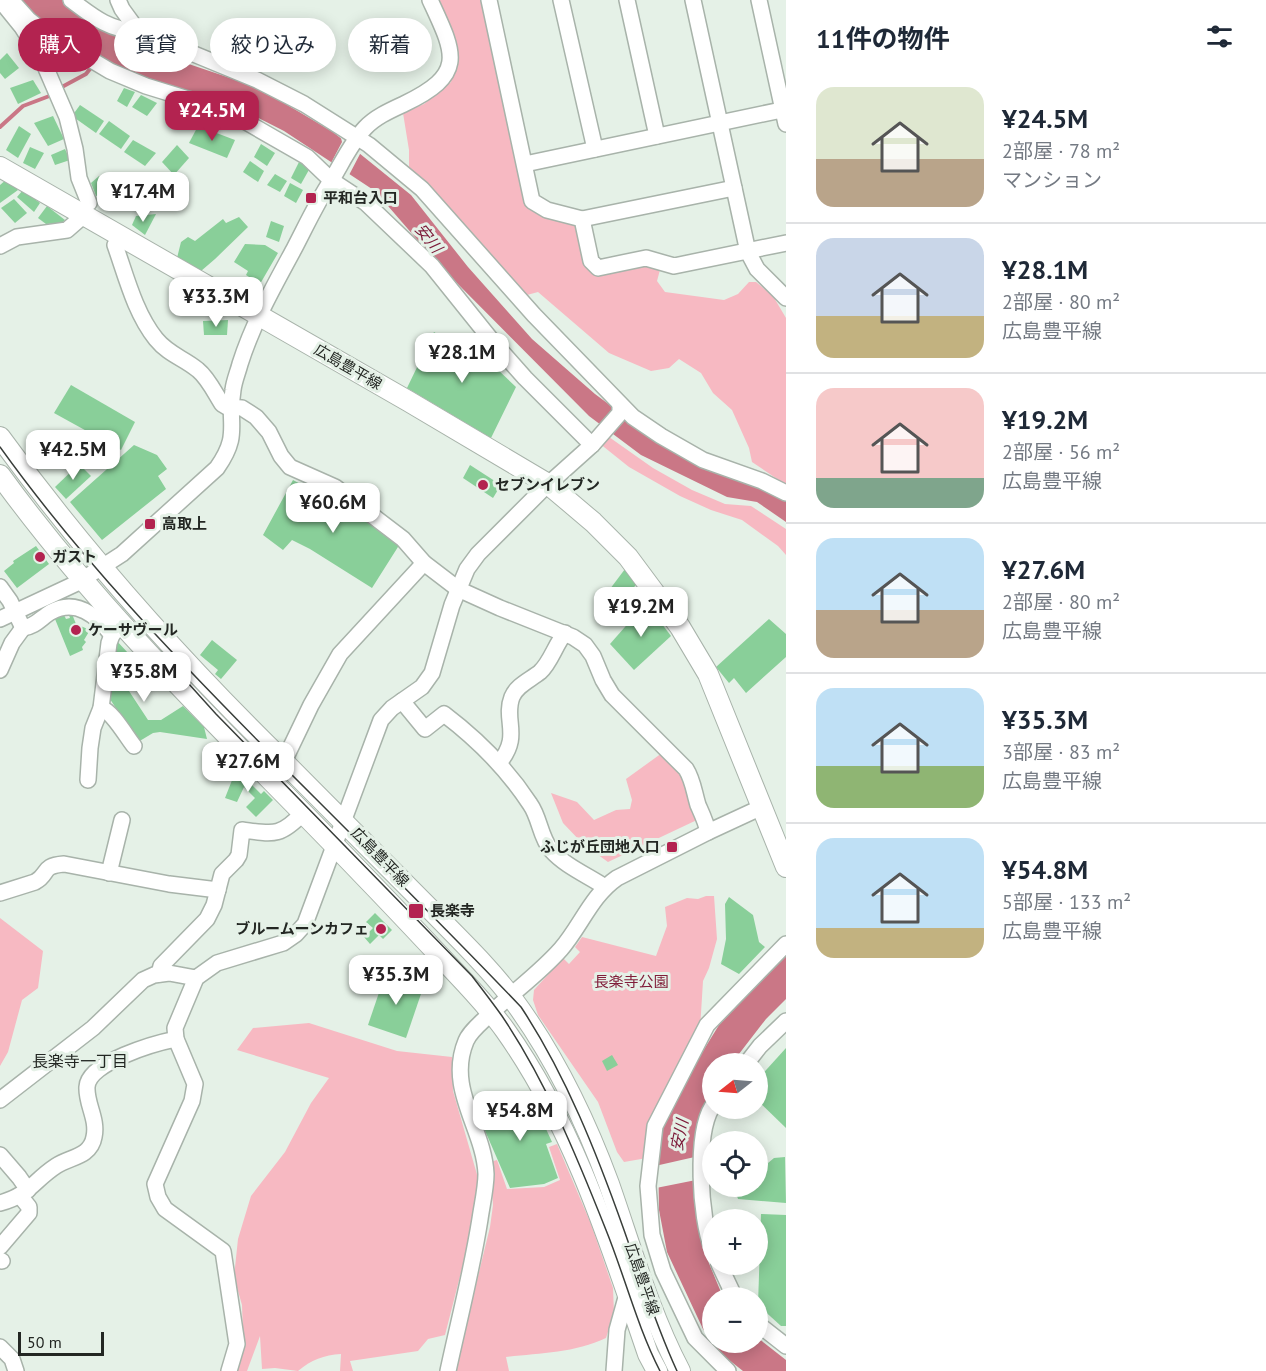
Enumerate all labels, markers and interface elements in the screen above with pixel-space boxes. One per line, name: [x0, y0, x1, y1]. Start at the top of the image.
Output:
chip: 購入: [18, 18, 102, 72]
chip: 賃貸: [114, 18, 198, 72]
chip: 絞り込み: [210, 18, 336, 72]
chip: 新着: [348, 18, 432, 72]
icon: filters: [1203, 20, 1236, 53]
text: 11件の物件: [816, 22, 949, 55]
pin: ¥24.5M: [163, 91, 261, 142]
text: ¥24.5M: [179, 97, 245, 123]
text: ¥24.5M: [1002, 102, 1088, 135]
icon: home: [864, 111, 936, 183]
text: 2部屋 · 78 m²: [1002, 138, 1120, 164]
text: マンション: [1002, 167, 1102, 193]
pin: ¥17.4M: [94, 172, 192, 223]
text: ¥17.4M: [111, 178, 175, 204]
place label: 平和台入口: [323, 188, 398, 207]
marker: 平和台入口: [304, 191, 318, 205]
water label: 安川: [411, 219, 448, 258]
text: ¥28.1M: [1002, 253, 1088, 286]
icon: home: [864, 262, 936, 334]
pin: ¥33.3M: [167, 277, 265, 328]
text: ¥33.3M: [183, 283, 249, 309]
text: 2部屋 · 80 m²: [1002, 289, 1120, 315]
text: 広島豊平線: [1002, 318, 1102, 344]
pin: ¥28.1M: [413, 333, 511, 384]
text: ¥28.1M: [429, 339, 495, 365]
street label: 広島豊平線: [311, 340, 385, 394]
text: ¥19.2M: [1002, 403, 1088, 436]
icon: home: [864, 412, 936, 484]
pin: ¥42.5M: [24, 430, 122, 481]
text: ¥42.5M: [40, 436, 106, 462]
text: 2部屋 · 56 m²: [1002, 439, 1120, 465]
text: 広島豊平線: [1002, 468, 1102, 494]
place label: セブンイレブン: [495, 475, 600, 494]
marker: セブンイレブン: [476, 478, 490, 492]
pin: ¥60.6M: [284, 483, 382, 534]
text: ¥60.6M: [300, 489, 366, 515]
place label: 高取上: [162, 514, 207, 533]
marker: 高取上: [143, 517, 157, 531]
place label: ガスト: [52, 547, 97, 566]
marker: ガスト: [33, 550, 47, 564]
text: ¥27.6M: [1002, 553, 1085, 586]
icon: home: [864, 562, 936, 634]
pin: ¥19.2M: [592, 587, 690, 638]
text: 2部屋 · 80 m²: [1002, 589, 1120, 615]
text: ¥19.2M: [608, 593, 674, 619]
text: 広島豊平線: [1002, 618, 1102, 644]
place label: ケーサヴール: [88, 620, 178, 639]
marker: ケーサヴール: [69, 623, 83, 637]
pin: ¥35.8M: [95, 652, 193, 703]
text: ¥35.8M: [111, 658, 177, 684]
text: ¥35.3M: [1002, 703, 1088, 736]
icon: home: [864, 712, 936, 784]
text: 3部屋 · 83 m²: [1002, 739, 1120, 765]
pin: ¥27.6M: [199, 742, 297, 793]
text: ¥27.6M: [216, 748, 280, 774]
text: 広島豊平線: [1002, 768, 1102, 794]
street label: 広島豊平線: [347, 823, 413, 890]
place label: ふじが丘団地入口: [540, 837, 660, 856]
marker: ふじが丘団地入口: [665, 840, 679, 854]
text: ¥54.8M: [1002, 853, 1088, 886]
icon: home: [864, 862, 936, 934]
text: 5部屋 · 133 m²: [1002, 889, 1131, 915]
place label: 長楽寺: [430, 901, 475, 920]
marker: 長楽寺: [407, 902, 425, 920]
text: 広島豊平線: [1002, 918, 1102, 944]
place label: ブルームーンカフェ: [235, 919, 369, 938]
marker: ブルームーンカフェ: [374, 922, 388, 936]
pin: ¥35.3M: [347, 955, 445, 1006]
text: ¥35.3M: [363, 961, 429, 987]
park label: 長楽寺公園: [593, 972, 669, 991]
district label: 長楽寺一丁目: [32, 1051, 128, 1071]
north arrow: [702, 1053, 768, 1119]
map controls: [702, 1053, 768, 1353]
pin: ¥54.8M: [471, 1091, 569, 1142]
text: ¥54.8M: [487, 1097, 553, 1123]
water label: 安川: [666, 1115, 692, 1153]
button: locate: [702, 1131, 768, 1197]
button: +: [702, 1209, 768, 1275]
street label: 広島豊平線: [621, 1240, 664, 1317]
button: −: [702, 1287, 768, 1353]
scale bar: [18, 1329, 104, 1356]
text: 50 m: [27, 1332, 62, 1352]

